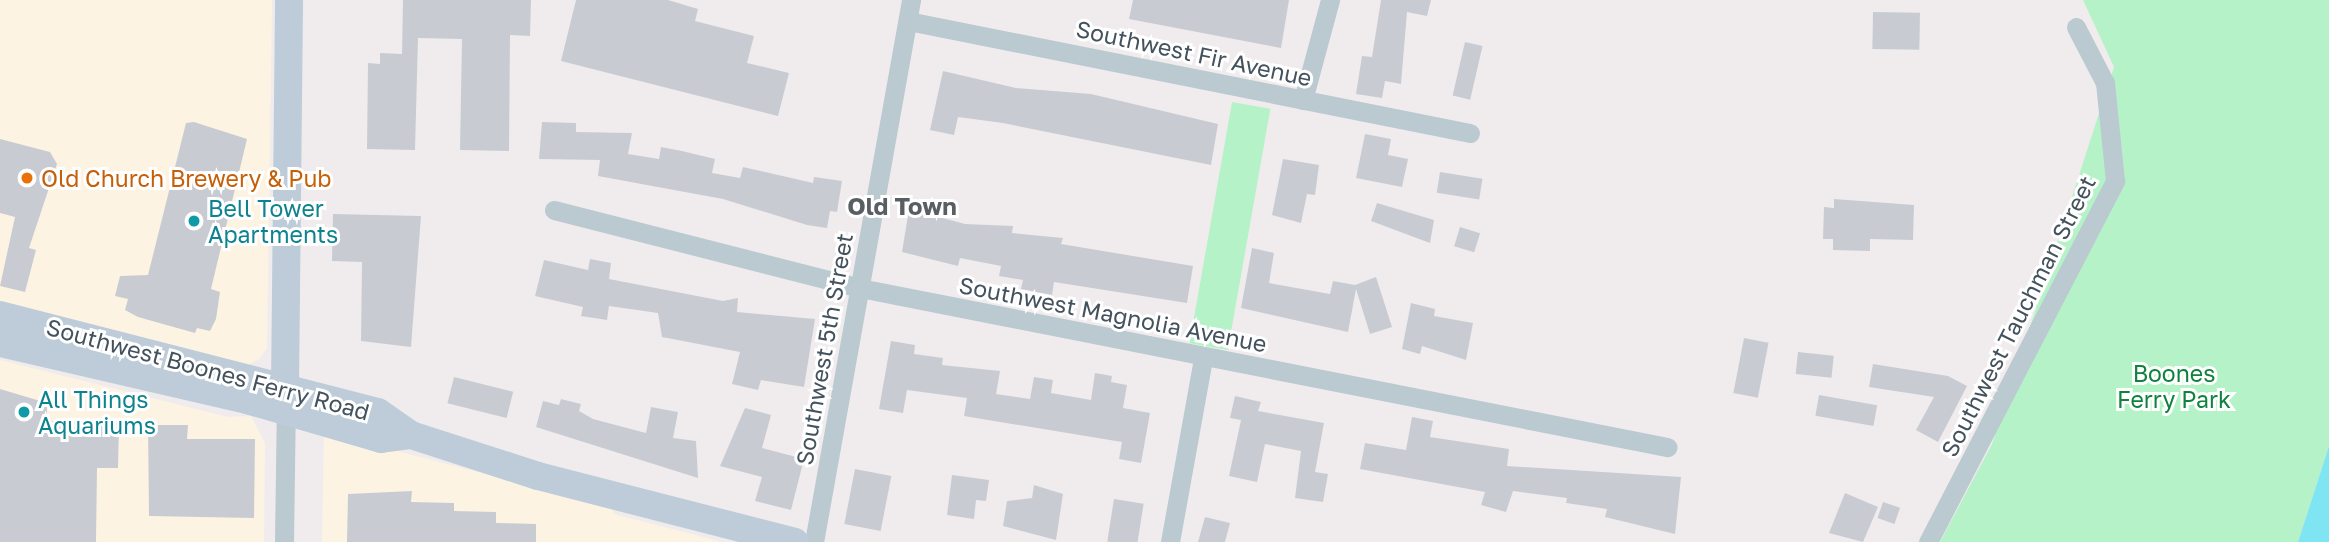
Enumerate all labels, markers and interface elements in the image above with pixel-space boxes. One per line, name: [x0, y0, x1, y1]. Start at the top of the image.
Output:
street label: Southwest Fir Avenue: [1074, 15, 1314, 91]
place label: Old Church Brewery & Pub: [41, 164, 331, 192]
marker: Old Church Brewery & Pub: [19, 170, 35, 186]
street label: Southwest Tauchman Street: [1935, 171, 2101, 461]
district label: Old Town: [847, 192, 957, 220]
place label: Bell Tower Apartments: [208, 194, 338, 248]
marker: Bell Tower Apartments: [186, 213, 202, 229]
street label: Southwest 5th Street: [790, 231, 858, 467]
street label: Southwest Magnolia Avenue: [957, 271, 1269, 357]
street label: Southwest Boones Ferry Road: [43, 313, 373, 425]
park label: Boones Ferry Park: [2117, 359, 2231, 413]
place label: All Things Aquariums: [38, 385, 156, 439]
marker: All Things Aquariums: [16, 404, 32, 420]

